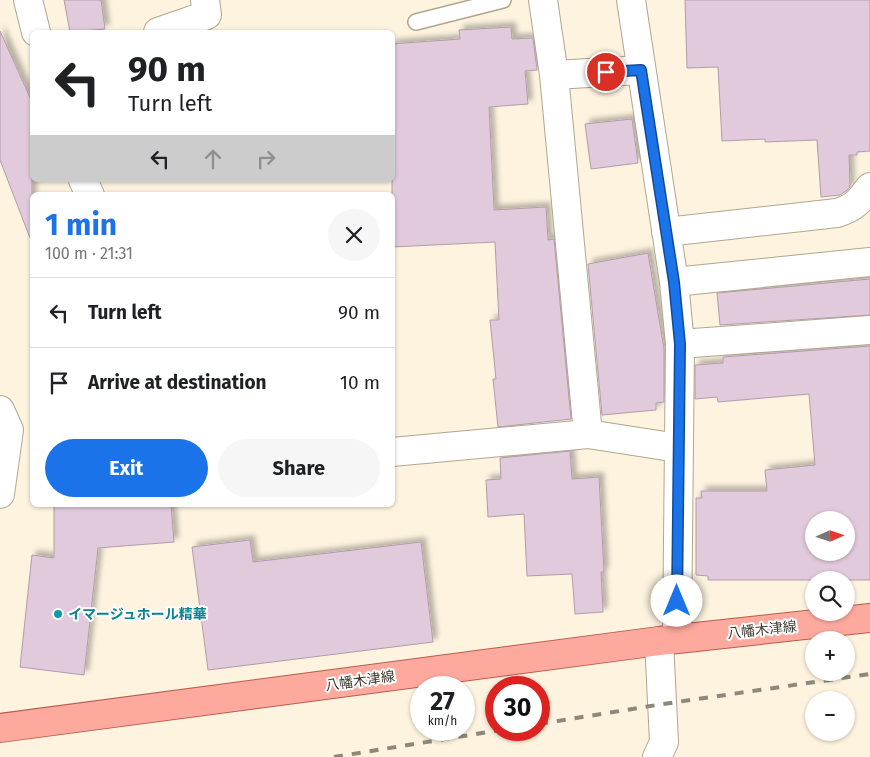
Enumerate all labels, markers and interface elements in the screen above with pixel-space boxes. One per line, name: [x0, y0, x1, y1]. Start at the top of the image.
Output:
text: 90 m: [128, 48, 206, 90]
icon: left: [45, 50, 110, 115]
pin: [585, 51, 627, 93]
icon: arrive: [592, 58, 620, 86]
text: Turn left: [128, 90, 212, 117]
icon: left: [146, 145, 174, 173]
icon: ahead: [199, 145, 227, 173]
icon: right: [252, 145, 280, 173]
text: 1 min: [45, 207, 117, 243]
button: close: [328, 209, 380, 261]
text: 100 m · 21:31: [45, 244, 133, 263]
icon: left: [45, 299, 73, 327]
text: Turn left: [88, 301, 162, 324]
text: 90 m: [338, 301, 380, 324]
icon: arrive: [45, 369, 73, 397]
text: Arrive at destination: [88, 371, 267, 394]
text: 10 m: [340, 371, 380, 394]
button: Exit: [45, 439, 208, 497]
button: Share: [218, 439, 380, 497]
north arrow: [805, 511, 855, 561]
map controls: [805, 511, 855, 741]
button: search: [805, 571, 855, 621]
position arrow: [650, 574, 702, 626]
place label: イマージュホール精華: [68, 606, 207, 623]
marker: イマージュホール精華: [52, 608, 64, 620]
street label: 八幡木津線: [726, 618, 798, 642]
button: +: [805, 631, 855, 681]
street label: 八幡木津線: [324, 668, 396, 694]
speed limit sign: 30: [485, 676, 550, 741]
text: 27: [430, 687, 455, 717]
button: −: [805, 691, 855, 741]
text: km/h: [428, 714, 457, 728]

